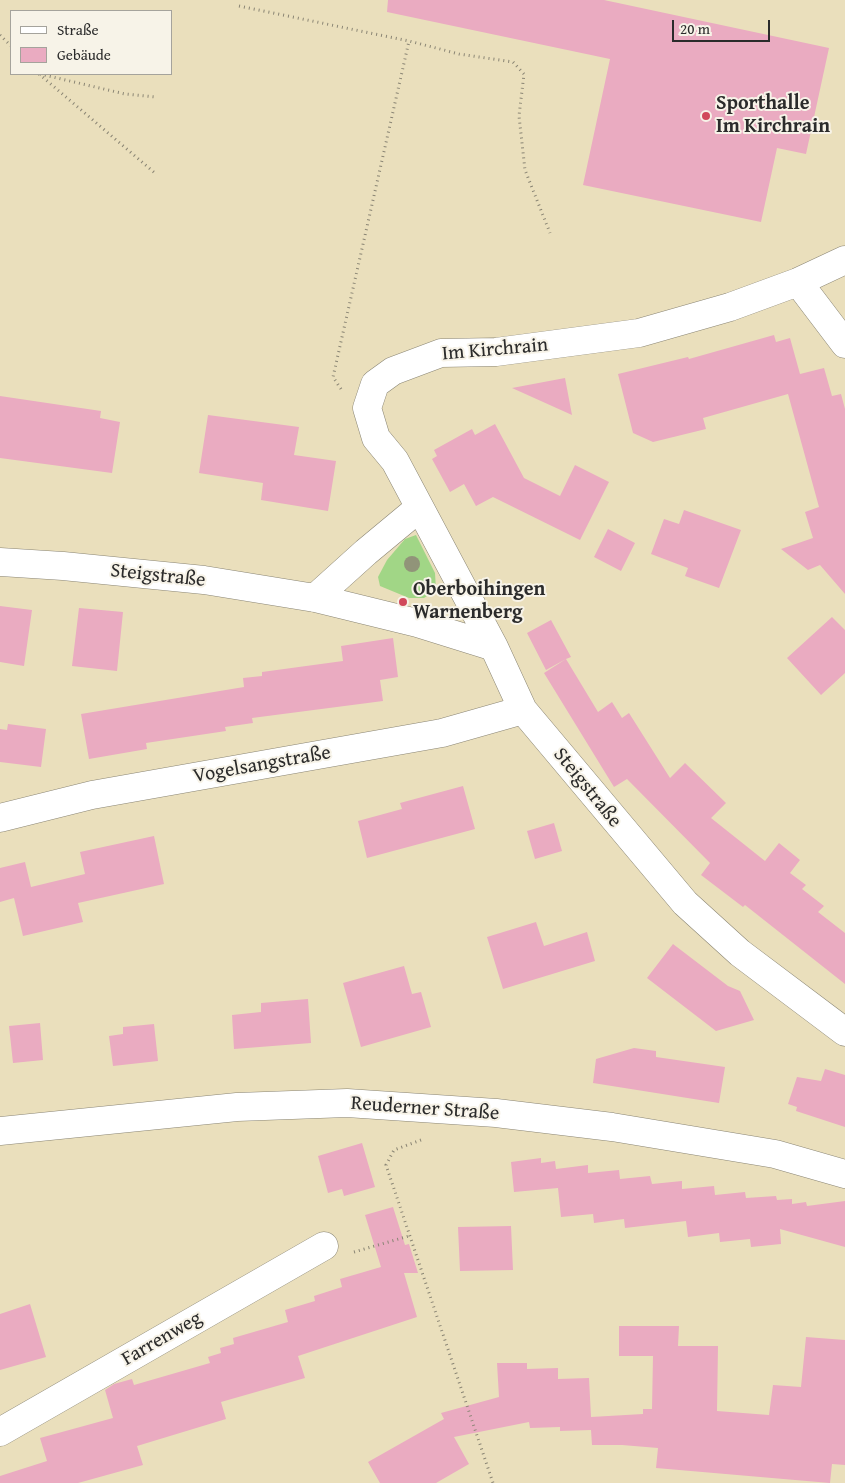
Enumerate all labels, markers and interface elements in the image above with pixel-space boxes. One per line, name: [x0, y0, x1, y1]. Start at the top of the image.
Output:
legend: [10, 10, 172, 75]
scale bar: [675, 10, 772, 42]
text: 20 m: [680, 18, 710, 39]
text: Straße: [57, 19, 99, 40]
text: Gebäude: [57, 44, 111, 65]
place label: Sporthalle Im Kirchrain: [716, 92, 830, 139]
marker: Sporthalle Im Kirchrain: [700, 110, 712, 122]
street label: Im Kirchrain: [441, 333, 549, 367]
street label: Steigstraße: [109, 559, 207, 593]
place label: Oberboihingen Warnenberg: [413, 578, 545, 625]
marker: Oberboihingen Warnenberg: [397, 596, 409, 608]
street label: Vogelsangstraße: [191, 741, 333, 789]
street label: Steigstraße: [548, 743, 626, 833]
street label: Reuderner Straße: [350, 1092, 500, 1126]
street label: Farrenweg: [118, 1307, 206, 1371]

